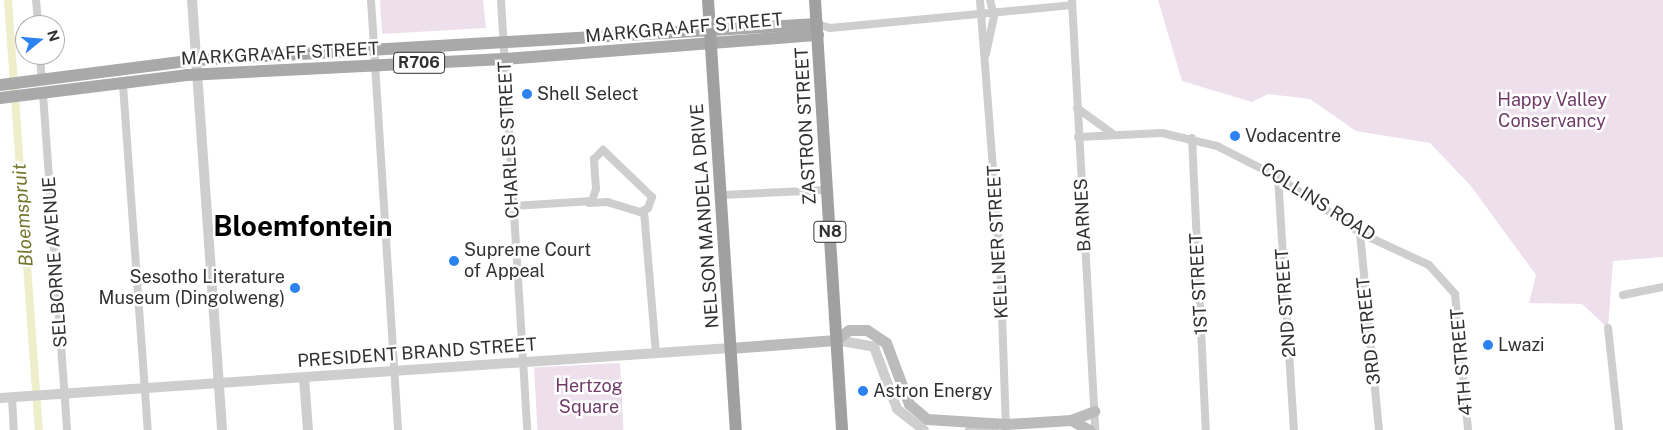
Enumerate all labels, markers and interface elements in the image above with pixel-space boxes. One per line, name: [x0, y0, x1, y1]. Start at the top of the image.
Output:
street label: MARKGRAAFF STREET: [584, 9, 784, 47]
north arrow: [15, 15, 65, 65]
text: N: [44, 28, 63, 43]
street label: MARKGRAAFF STREET: [180, 38, 380, 70]
street label: ZASTRON STREET: [791, 47, 821, 205]
road number: R706: [393, 49, 445, 76]
street label: CHARLES STREET: [494, 61, 524, 219]
place label: Shell Select: [537, 83, 638, 105]
marker: Shell Select: [521, 88, 533, 100]
park label: Happy Valley Conservancy: [1497, 90, 1607, 132]
street label: NELSON MANDELA DRIVE: [686, 103, 724, 329]
place label: Vodacentre: [1245, 125, 1341, 147]
marker: Vodacentre: [1229, 130, 1241, 142]
street label: COLLINS ROAD: [1257, 158, 1379, 246]
water label: Bloemspruit: [8, 162, 38, 268]
street label: KELLNER STREET: [983, 165, 1013, 319]
street label: SELBORNE AVENUE: [38, 176, 72, 348]
street label: BARNES: [1070, 178, 1096, 252]
district label: Bloemfontein: [213, 209, 393, 243]
road number: N8: [812, 218, 848, 246]
street label: 1ST STREET: [1186, 232, 1212, 336]
place label: Supreme Court of Appeal: [464, 240, 591, 282]
street label: 2ND STREET: [1271, 248, 1301, 358]
marker: Supreme Court of Appeal: [448, 255, 460, 267]
place label: Sesotho Literature Museum (Dingolweng): [99, 267, 285, 310]
street label: 3RD STREET: [1353, 276, 1385, 386]
marker: Sesotho Literature Museum (Dingolweng): [289, 282, 301, 294]
street label: 4TH STREET: [1447, 307, 1477, 417]
street label: PRESIDENT BRAND STREET: [297, 334, 537, 372]
place label: Lwazi: [1498, 334, 1545, 356]
marker: Lwazi: [1482, 339, 1494, 351]
park label: Hertzog Square: [555, 376, 623, 418]
place label: Astron Energy: [873, 380, 992, 402]
marker: Astron Energy: [857, 385, 869, 397]

